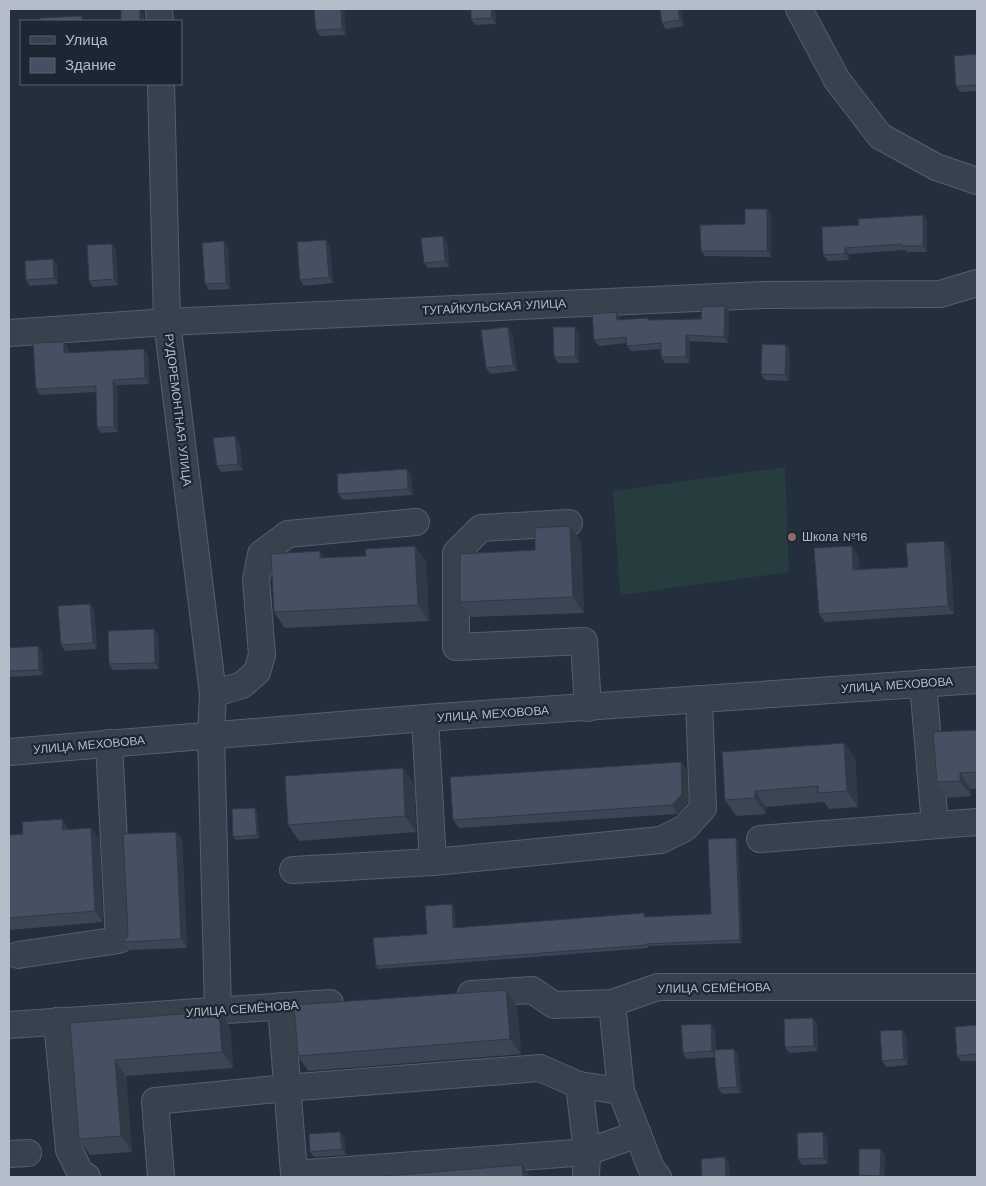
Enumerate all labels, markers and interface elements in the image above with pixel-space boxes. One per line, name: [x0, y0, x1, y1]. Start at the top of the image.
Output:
legend: [20, 20, 182, 85]
text: Улица: [65, 31, 108, 49]
text: Здание: [65, 56, 116, 74]
street label: ТУГАЙКУЛЬСКАЯ УЛИЦА: [422, 295, 566, 318]
street label: РУДОРЕМОНТНАЯ УЛИЦА: [162, 333, 194, 487]
place label: Школа №16: [802, 530, 868, 544]
marker: Школа №16: [786, 531, 798, 543]
street label: УЛИЦА МЕХОВОВА: [841, 674, 953, 696]
street label: УЛИЦА МЕХОВОВА: [437, 703, 549, 725]
street label: УЛИЦА МЕХОВОВА: [33, 733, 145, 757]
street label: УЛИЦА СЕМЁНОВА: [657, 980, 771, 996]
street label: УЛИЦА СЕМЁНОВА: [185, 998, 299, 1020]

